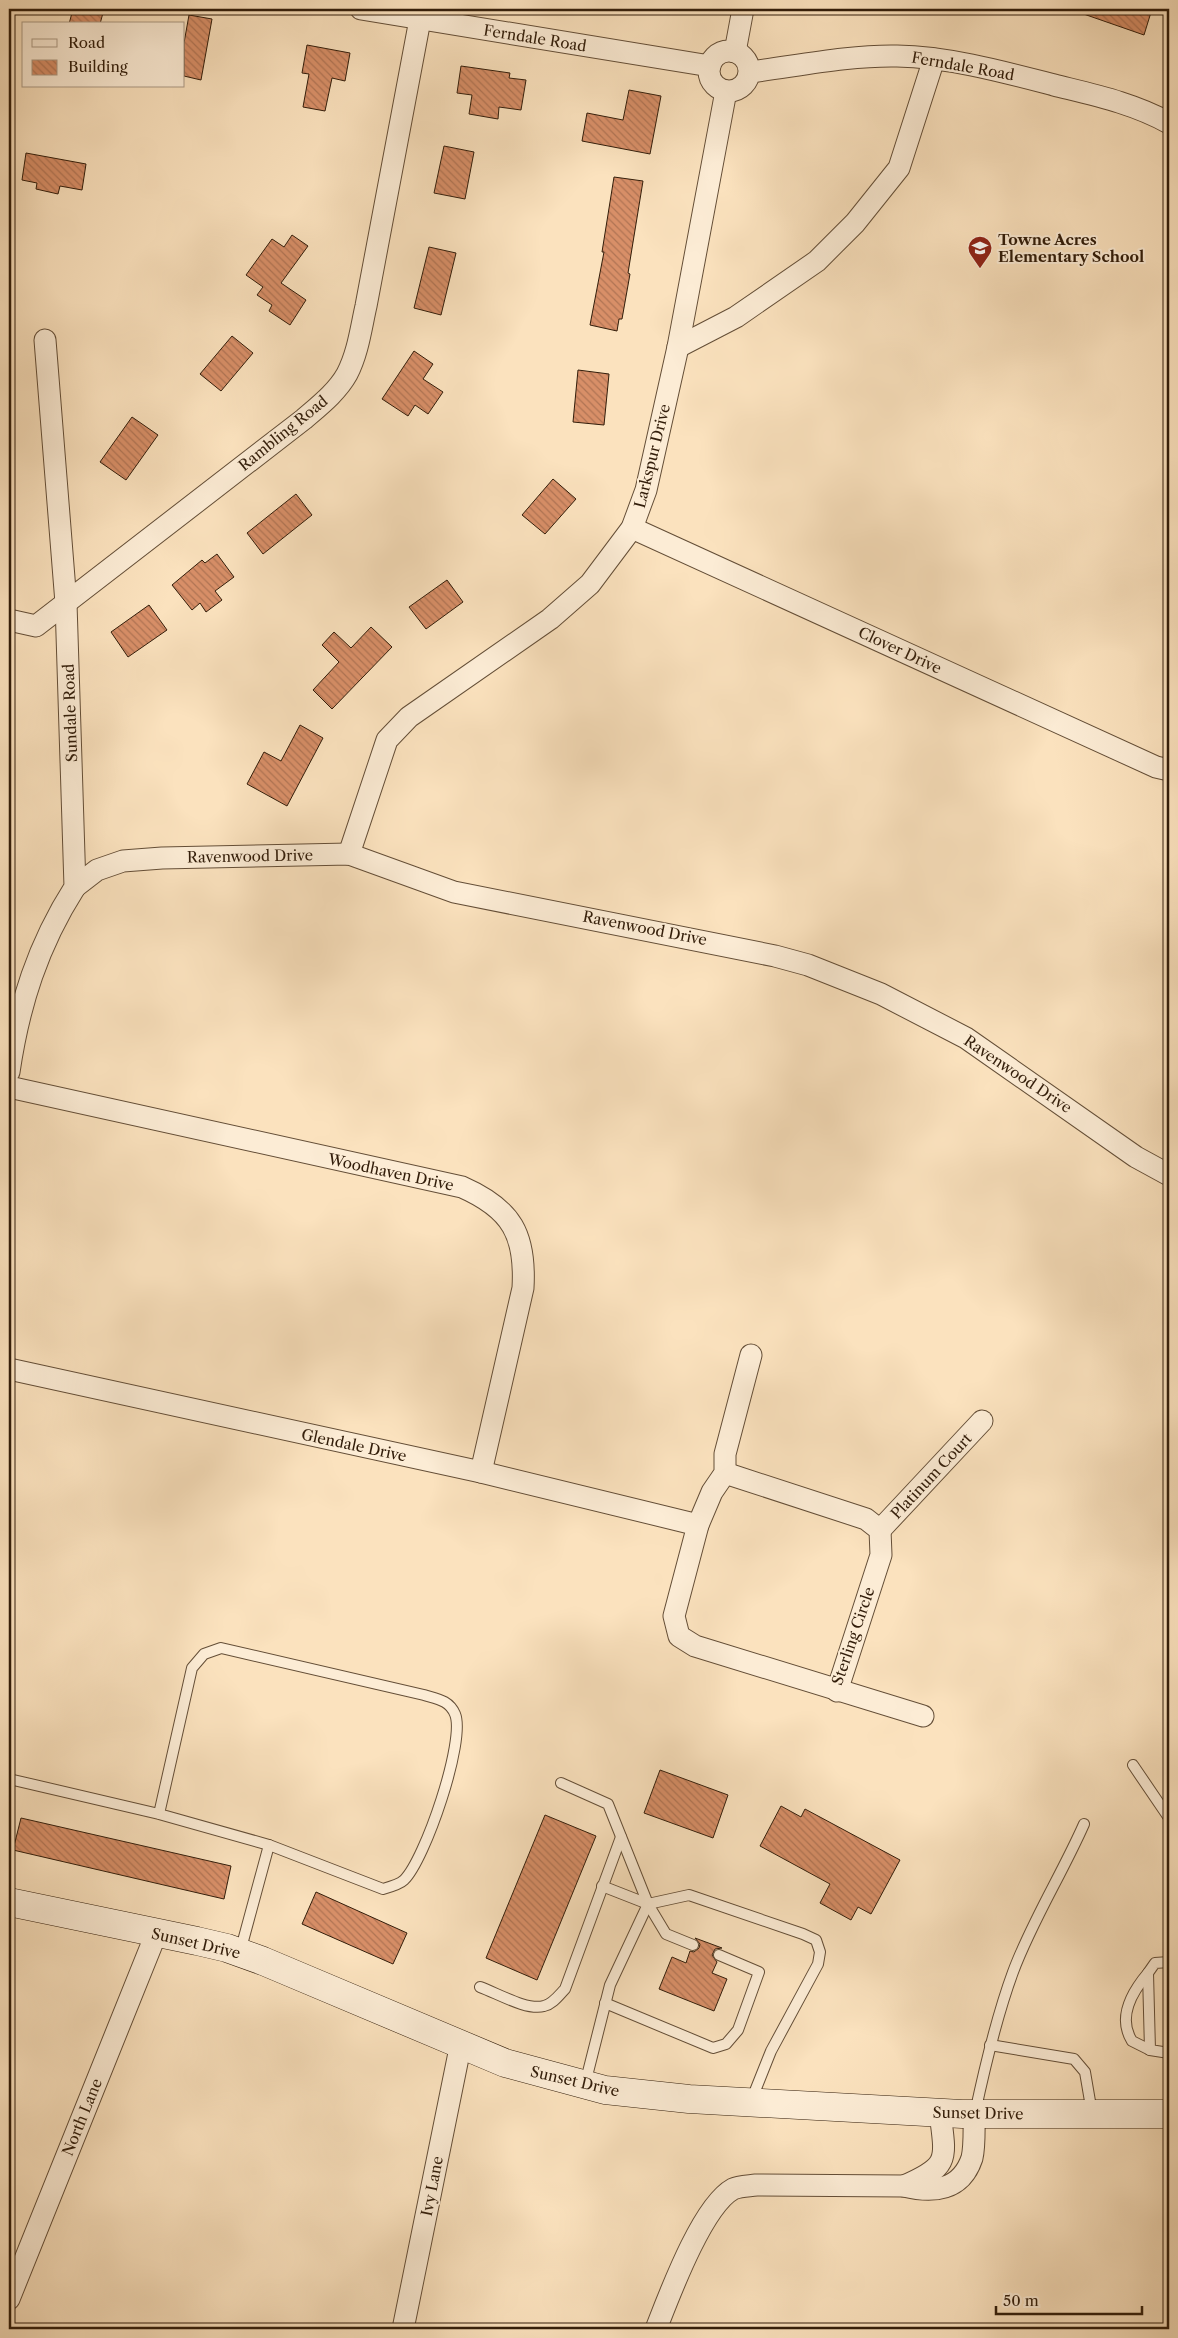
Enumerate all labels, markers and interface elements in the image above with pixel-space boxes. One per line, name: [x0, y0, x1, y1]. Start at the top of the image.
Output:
street label: Ferndale Road: [482, 20, 588, 56]
legend: [22, 22, 185, 88]
text: Road: [68, 33, 105, 52]
street label: Ferndale Road: [910, 48, 1016, 84]
text: Building: [68, 57, 128, 76]
place label: Towne Acres Elementary School: [998, 230, 1144, 266]
school or university icon: Towne Acres Elementary School: [967, 235, 993, 269]
street label: Rambling Road: [235, 391, 331, 475]
street label: Larkspur Drive: [630, 402, 674, 510]
street label: Clover Drive: [855, 622, 945, 678]
street label: Sundale Road: [59, 663, 81, 763]
street label: Ravenwood Drive: [187, 845, 313, 867]
street label: Ravenwood Drive: [581, 907, 709, 949]
street label: Ravenwood Drive: [960, 1031, 1076, 1117]
street label: Woodhaven Drive: [325, 1149, 456, 1195]
street label: Glendale Drive: [300, 1425, 408, 1465]
street label: Platinum Court: [886, 1429, 976, 1523]
street label: Sterling Circle: [827, 1585, 879, 1687]
street label: Sunset Drive: [150, 1924, 242, 1962]
street label: Sunset Drive: [529, 2062, 621, 2100]
street label: North Lane: [58, 2076, 106, 2158]
street label: Sunset Drive: [932, 2103, 1024, 2123]
street label: Ivy Lane: [417, 2154, 447, 2218]
scale bar: [996, 2283, 1142, 2315]
text: 50 m: [1003, 2291, 1039, 2310]

